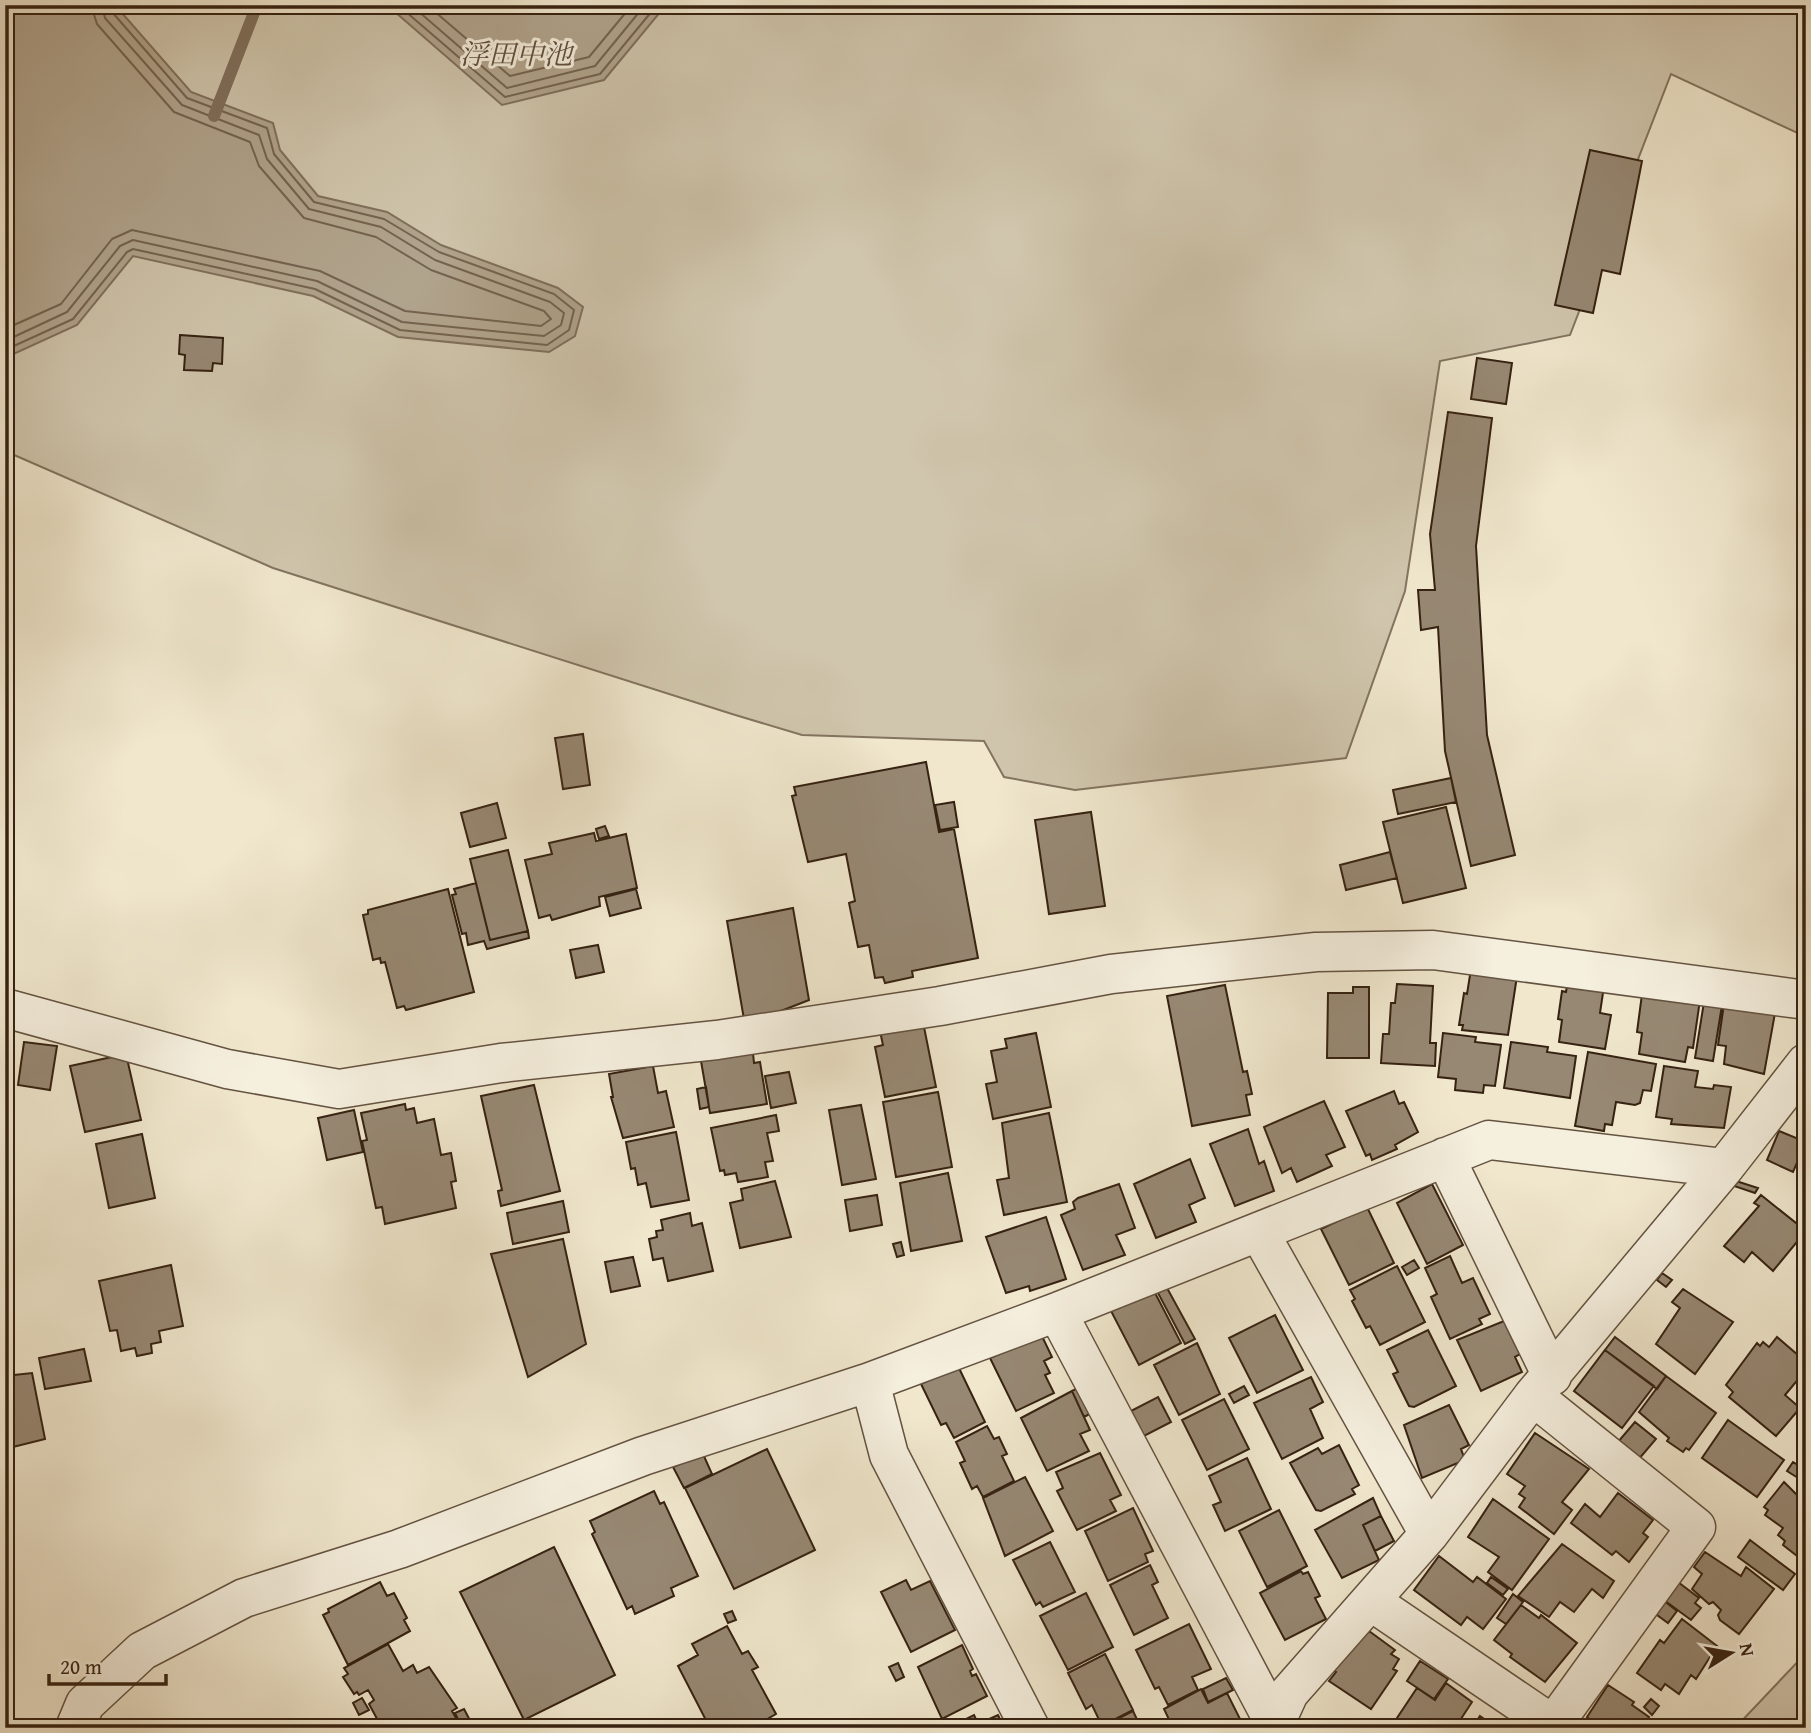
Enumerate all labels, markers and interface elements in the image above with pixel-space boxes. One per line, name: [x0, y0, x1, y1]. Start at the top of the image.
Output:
water label: 浮田中池: [460, 33, 575, 74]
north arrow: [1696, 1618, 1766, 1688]
text: N: [1733, 1641, 1763, 1659]
scale bar: [49, 1642, 166, 1686]
text: 20 m: [60, 1651, 102, 1682]

